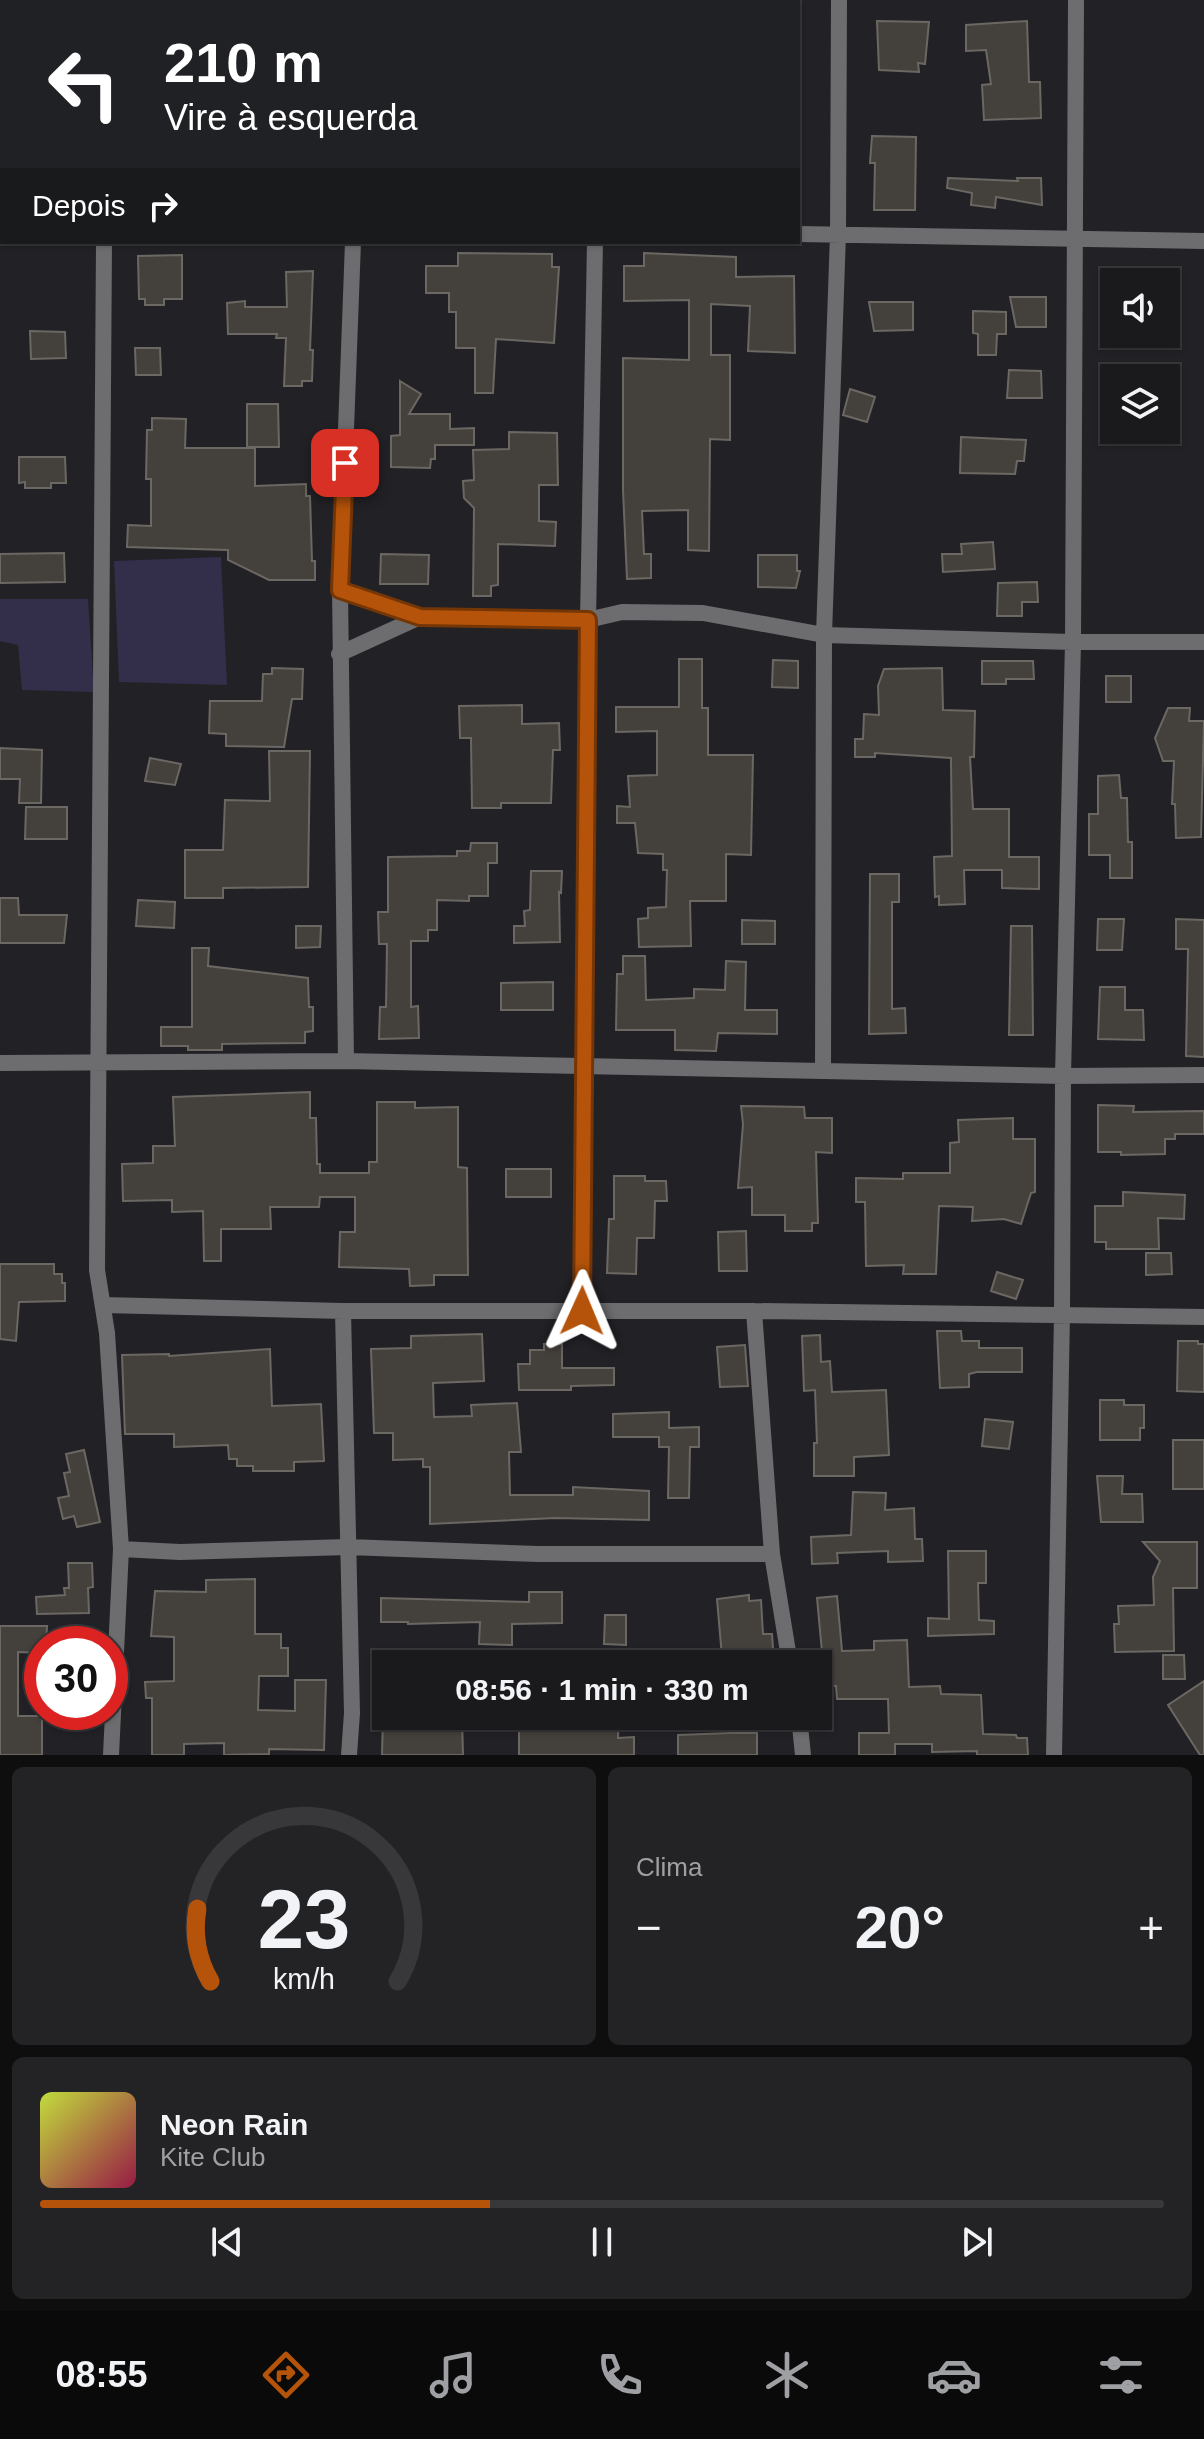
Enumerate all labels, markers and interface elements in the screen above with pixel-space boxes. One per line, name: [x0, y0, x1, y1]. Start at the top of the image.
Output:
text: 210 m: [164, 31, 323, 94]
icon: left: [32, 32, 136, 136]
text: Vire à esquerda: [164, 97, 418, 138]
icon: right: [141, 184, 185, 228]
text: Depois: [32, 189, 125, 222]
map controls: [1100, 268, 1180, 444]
button: sound: [1100, 268, 1180, 348]
button: layers: [1100, 364, 1180, 444]
pin: [311, 429, 379, 497]
icon: arrive: [323, 441, 367, 485]
position arrow: [540, 1269, 624, 1353]
speed limit sign: 30: [24, 1626, 128, 1730]
text: 08:56 · 1 min · 330 m: [455, 1673, 749, 1706]
text: Clima: [636, 1852, 702, 1882]
text: 23: [258, 1873, 350, 1966]
text: 20°: [855, 1894, 945, 1961]
text: −: [636, 1903, 662, 1952]
text: +: [1138, 1903, 1164, 1952]
text: km/h: [273, 1963, 335, 1995]
text: Neon Rain: [160, 2108, 308, 2141]
text: Kite Club: [160, 2142, 266, 2172]
icon: previous: [205, 2220, 249, 2264]
icon: pause: [580, 2220, 624, 2264]
icon: next: [955, 2220, 999, 2264]
icon: directions: [258, 2347, 314, 2403]
icon: music: [425, 2347, 481, 2403]
icon: phone: [592, 2347, 648, 2403]
icon: climate: [759, 2347, 815, 2403]
icon: car: [926, 2347, 982, 2403]
icon: filters: [1093, 2347, 1149, 2403]
text: 08:55: [55, 2354, 148, 2395]

